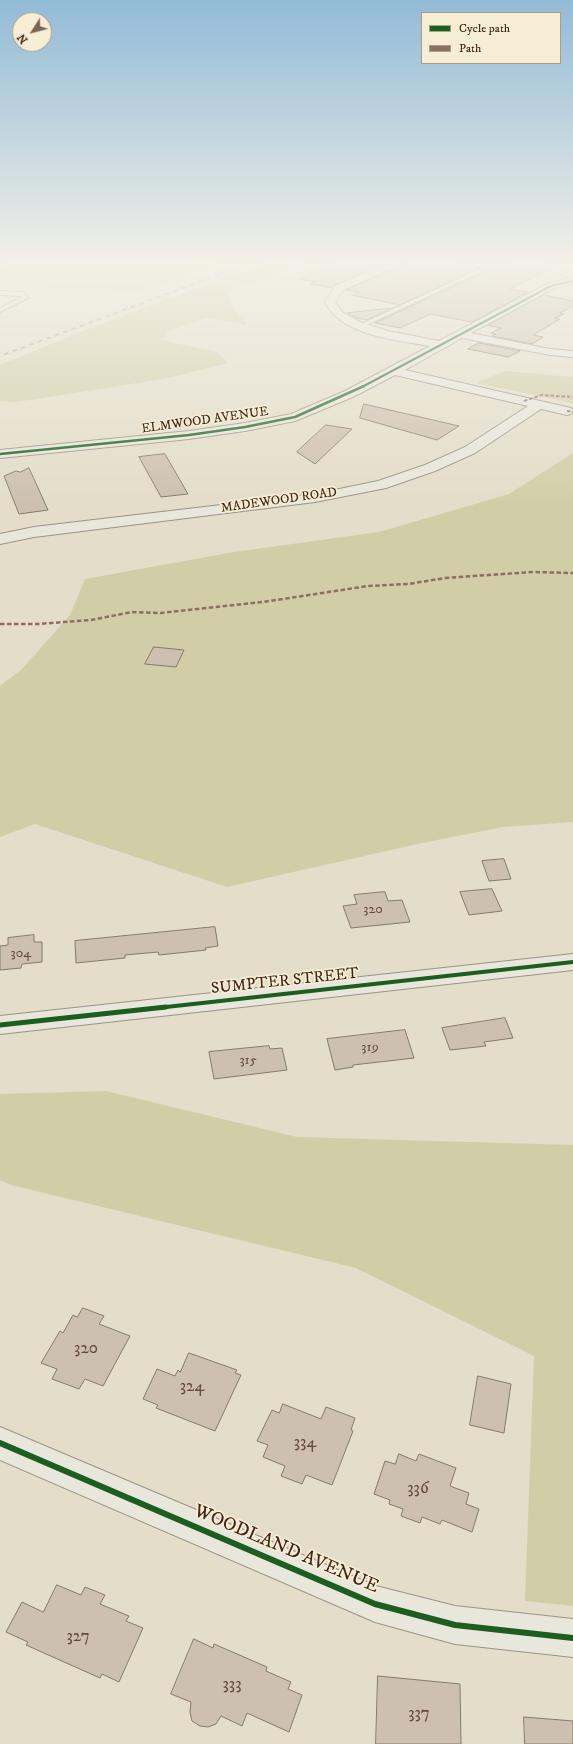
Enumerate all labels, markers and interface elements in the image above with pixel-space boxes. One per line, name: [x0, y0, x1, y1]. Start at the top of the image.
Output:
north arrow: [12, 12, 52, 52]
legend: [421, 12, 561, 64]
text: Cycle path: [459, 21, 510, 36]
text: N: [15, 31, 31, 46]
text: Path: [459, 41, 481, 56]
street label: ELMWOOD AVENUE: [140, 404, 270, 438]
street label: MADEWOOD ROAD: [220, 485, 338, 517]
house number: 320: [363, 902, 383, 918]
house number: 304: [11, 946, 31, 962]
street label: SUMPTER STREET: [210, 965, 360, 999]
house number: 319: [361, 1040, 379, 1056]
house number: 315: [239, 1053, 257, 1069]
house number: 320: [74, 1339, 98, 1359]
house number: 324: [180, 1377, 204, 1397]
house number: 334: [294, 1433, 316, 1453]
house number: 336: [407, 1479, 429, 1499]
street label: WOODLAND AVENUE: [190, 1501, 382, 1599]
house number: 327: [66, 1627, 90, 1647]
house number: 333: [222, 1675, 242, 1695]
house number: 337: [408, 1704, 430, 1724]

